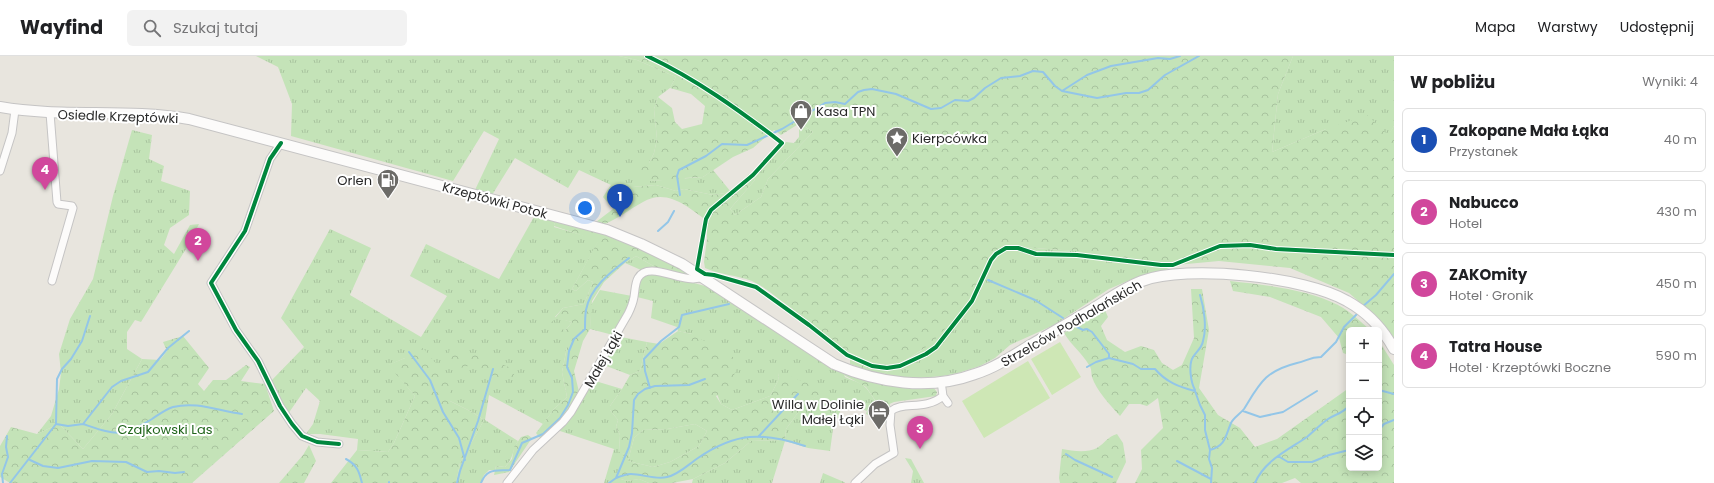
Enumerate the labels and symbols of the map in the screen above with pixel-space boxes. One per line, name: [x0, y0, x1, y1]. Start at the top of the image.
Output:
shop icon: Kasa TPN: [788, 98, 814, 131]
place label: Kasa TPN: [816, 102, 875, 121]
street label: Osiedle Krzeptówki: [57, 105, 179, 128]
place icon: Kierpcówka: [884, 125, 910, 158]
place label: Kierpcówka: [912, 129, 987, 148]
pin: 4: [32, 157, 58, 190]
fuel station icon: Orlen: [375, 167, 401, 200]
place label: Orlen: [337, 171, 372, 190]
street label: Krzeptówki Potok: [440, 177, 550, 224]
pin: 1: [607, 184, 633, 217]
your location: [575, 198, 595, 218]
pin: 2: [185, 228, 211, 261]
street label: Strzelców Podhalańskich: [997, 275, 1145, 372]
street label: Małej Łąki: [580, 327, 627, 391]
place label: Willa w Dolinie Małej Łąki: [772, 395, 864, 429]
hotel icon: Willa w Dolinie Małej Łąki: [866, 398, 892, 431]
pin: 3: [907, 416, 933, 449]
park label: Czajkowski Las: [118, 420, 213, 439]

